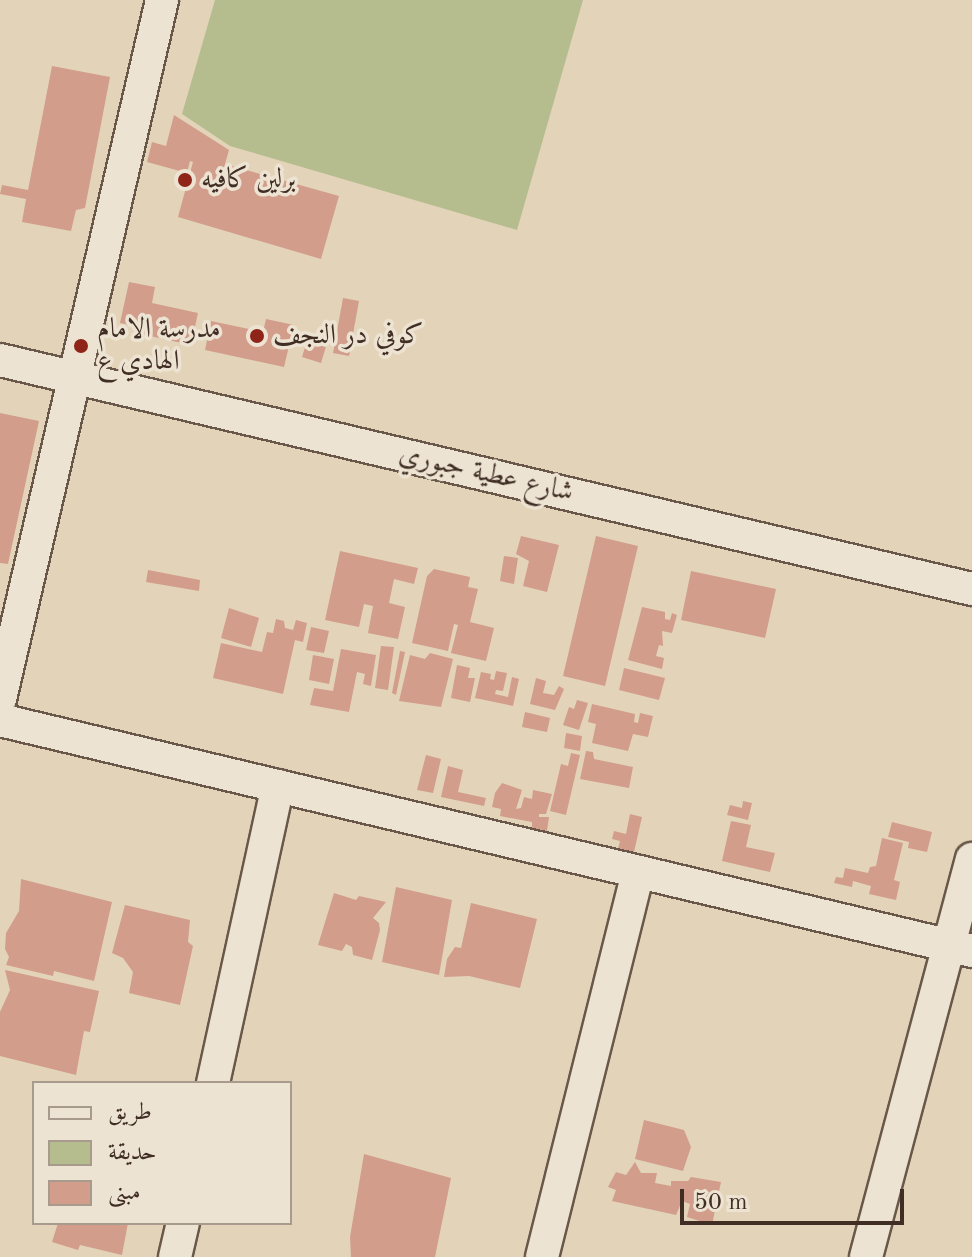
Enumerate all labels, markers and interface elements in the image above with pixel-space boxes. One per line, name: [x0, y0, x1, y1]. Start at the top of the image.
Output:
place label: برلين كافيه: [201, 163, 296, 197]
marker: برلين كافيه: [176, 171, 194, 189]
place label: مدرسة الامام الهادي ع: [97, 313, 221, 379]
place label: كوفي در النجف: [273, 319, 424, 353]
marker: كوفي در النجف: [248, 327, 266, 345]
marker: مدرسة الامام الهادي ع: [72, 337, 90, 355]
street label: شارع عطية جبوري: [396, 438, 576, 510]
legend: [32, 1081, 292, 1225]
text: طريق: [108, 1101, 152, 1125]
text: حديقة: [108, 1141, 157, 1165]
scale bar: [684, 1173, 908, 1223]
text: مبنى: [108, 1181, 141, 1205]
text: 50 m: [694, 1191, 748, 1215]

